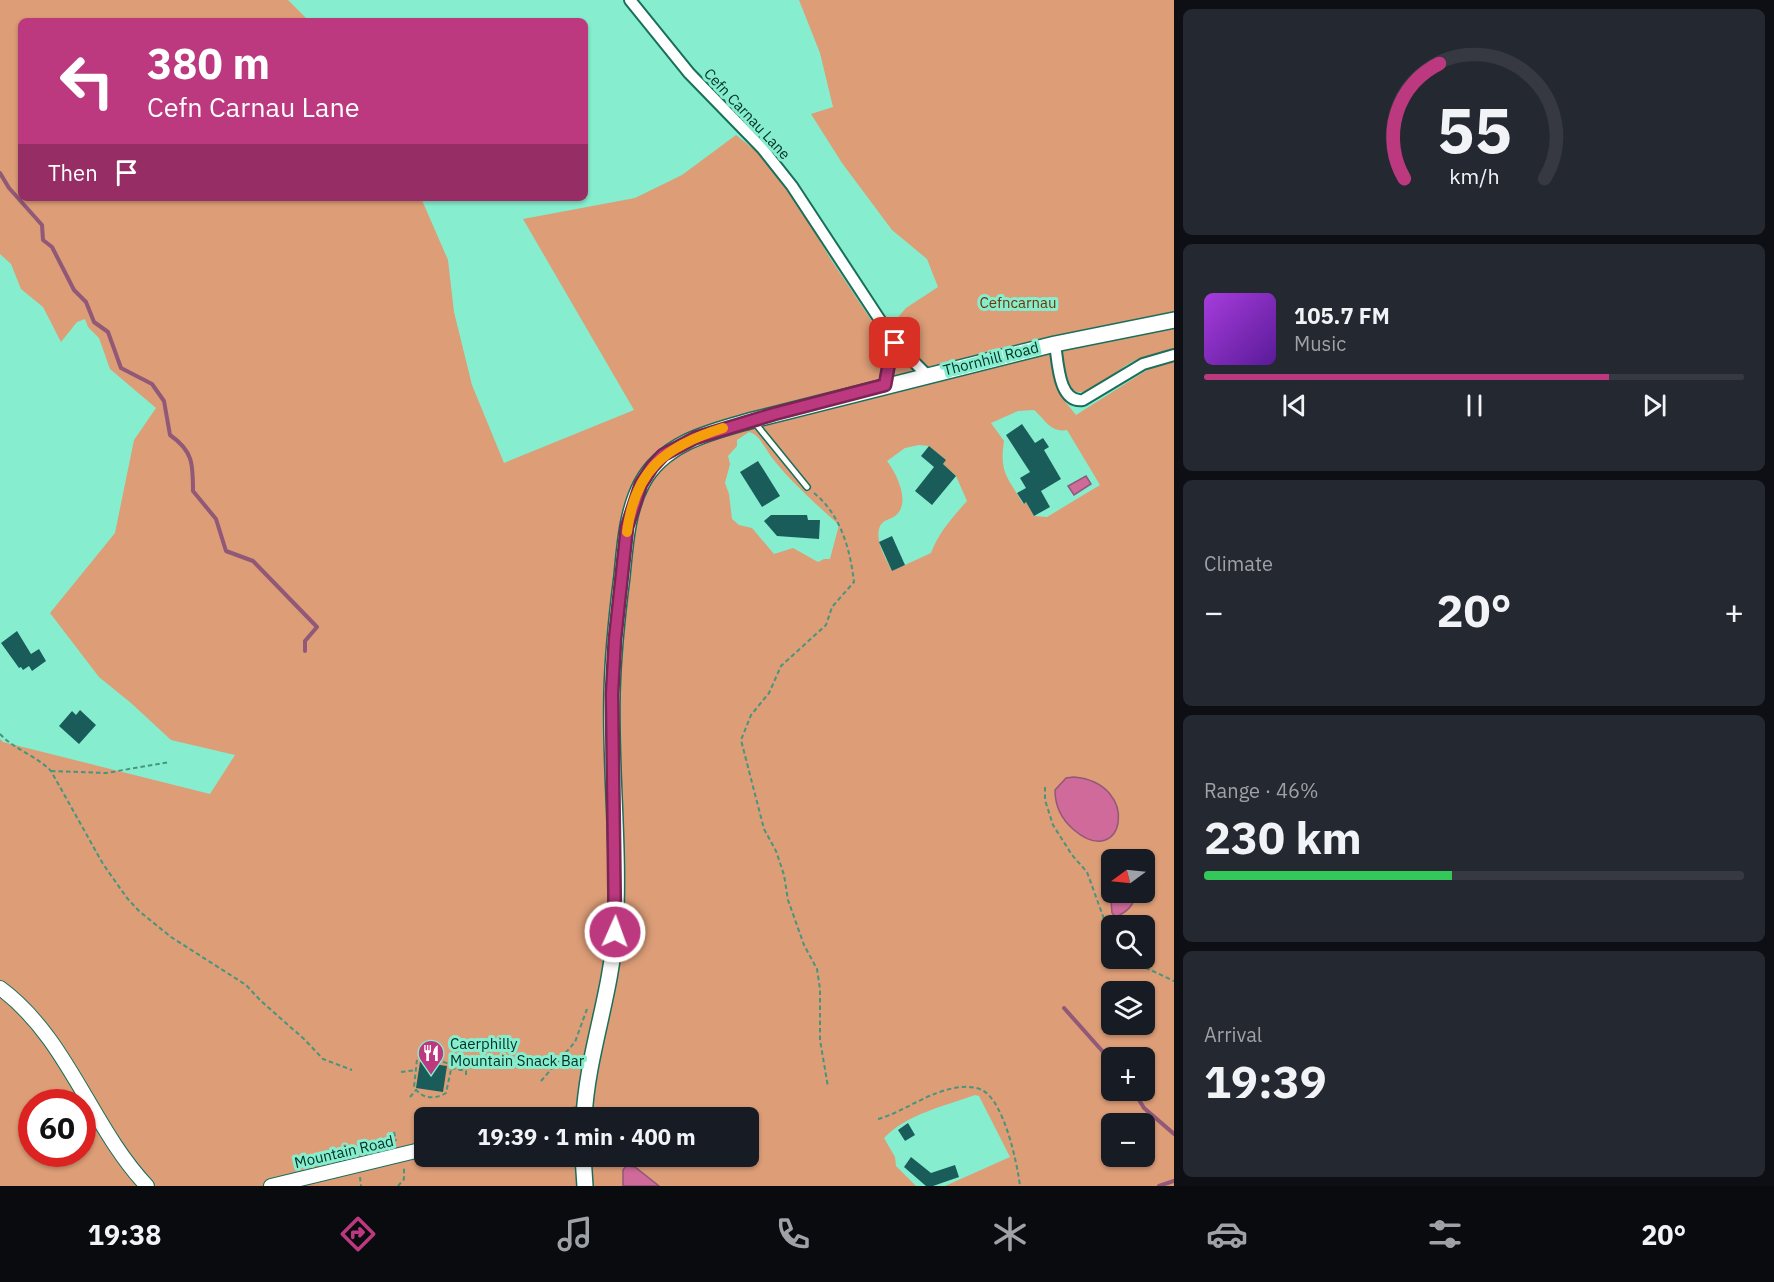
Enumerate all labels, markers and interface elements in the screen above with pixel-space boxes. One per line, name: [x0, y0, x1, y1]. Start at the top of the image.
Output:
text: 380 m: [147, 36, 270, 91]
icon: left: [48, 42, 126, 120]
street label: Cefn Carnau Lane: [700, 64, 795, 163]
text: Cefn Carnau Lane: [147, 89, 360, 124]
text: 55: [1437, 89, 1511, 170]
icon: arrive: [110, 156, 143, 189]
text: Then: [48, 158, 98, 187]
text: km/h: [1449, 163, 1499, 191]
park label: Cefncarnau: [979, 293, 1057, 312]
text: 105.7 FM: [1294, 301, 1390, 330]
pin: [869, 317, 920, 368]
icon: arrive: [878, 326, 911, 359]
text: Music: [1294, 330, 1346, 357]
street label: Thornhill Road: [941, 337, 1041, 380]
icon: previous: [1278, 389, 1311, 422]
icon: pause: [1458, 389, 1491, 422]
icon: next: [1638, 389, 1671, 422]
text: Climate: [1204, 550, 1273, 577]
text: 20°: [1436, 581, 1512, 639]
text: −: [1204, 590, 1224, 633]
text: +: [1724, 590, 1744, 633]
text: Range · 46%: [1204, 777, 1319, 804]
text: 230 km: [1204, 808, 1362, 866]
north arrow: [1101, 849, 1155, 903]
map controls: [1101, 849, 1155, 1167]
position arrow: [583, 900, 647, 964]
button: search: [1101, 915, 1155, 969]
button: layers: [1101, 981, 1155, 1035]
text: Arrival: [1204, 1021, 1262, 1048]
place label: Caerphilly Mountain Snack Bar: [450, 1034, 585, 1070]
restaurant icon: Caerphilly Mountain Snack Bar: [416, 1038, 446, 1076]
button: +: [1101, 1047, 1155, 1101]
text: 19:39: [1204, 1052, 1327, 1110]
speed limit sign: 60: [18, 1089, 96, 1167]
button: −: [1101, 1113, 1155, 1167]
text: 19:39 · 1 min · 400 m: [477, 1122, 696, 1151]
street label: Mountain Road: [292, 1131, 395, 1172]
icon: directions: [337, 1213, 379, 1255]
icon: music: [554, 1213, 596, 1255]
icon: phone: [772, 1213, 814, 1255]
icon: climate: [989, 1213, 1031, 1255]
icon: car: [1206, 1213, 1248, 1255]
icon: filters: [1424, 1213, 1466, 1255]
text: 19:38: [88, 1217, 161, 1252]
text: 20°: [1641, 1217, 1686, 1252]

